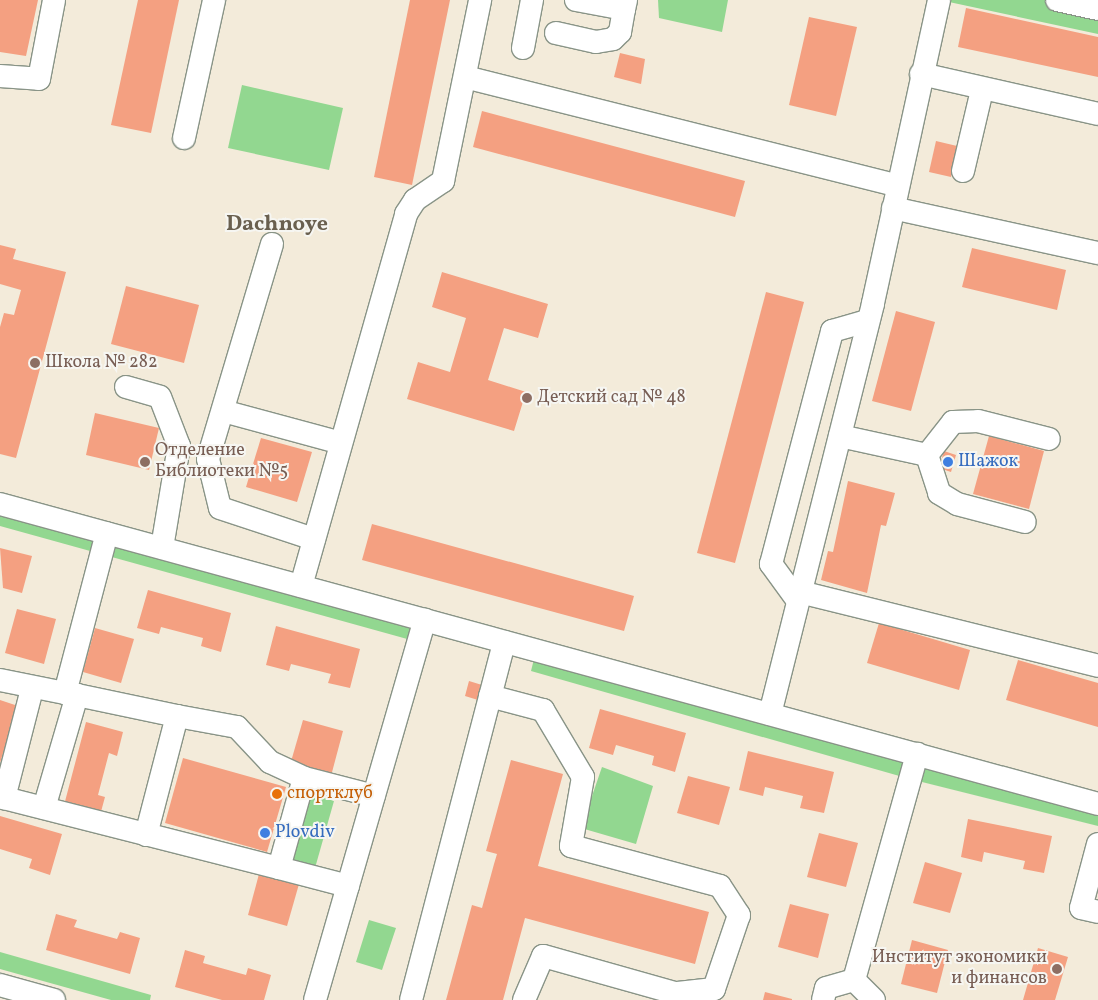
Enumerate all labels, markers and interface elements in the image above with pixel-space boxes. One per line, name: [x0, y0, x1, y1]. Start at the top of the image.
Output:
district label: Dachnoye: [226, 212, 328, 238]
place label: Школа № 282: [45, 352, 158, 374]
marker: Школа № 282: [29, 357, 41, 369]
place label: Детский сад № 48: [537, 387, 686, 409]
marker: Детский сад № 48: [521, 392, 533, 404]
place label: Отделение Библиотеки №5: [155, 441, 288, 484]
place label: Шажок: [958, 451, 1018, 473]
marker: Отделение Библиотеки №5: [139, 456, 151, 468]
marker: Шажок: [942, 456, 954, 468]
place label: спортклуб: [287, 783, 373, 805]
marker: спортклуб: [271, 788, 283, 800]
place label: Plovdiv: [275, 822, 335, 844]
marker: Plovdiv: [259, 827, 271, 839]
place label: Институт экономики и финансов: [872, 948, 1047, 991]
marker: Институт экономики и финансов: [1051, 963, 1063, 975]

